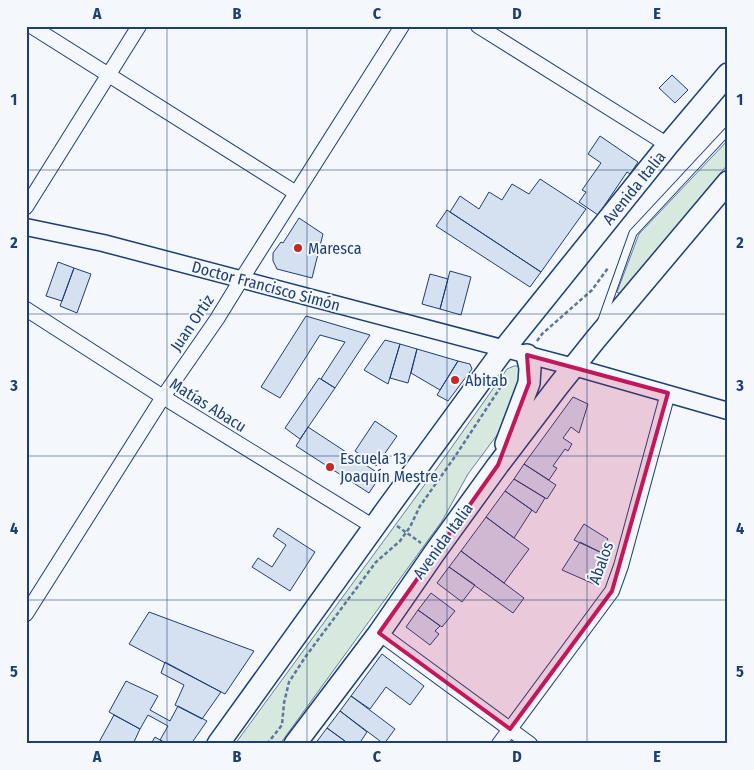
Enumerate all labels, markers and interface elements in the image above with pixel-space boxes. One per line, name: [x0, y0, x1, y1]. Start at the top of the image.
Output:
text: A: [92, 4, 102, 23]
text: B: [233, 4, 242, 23]
text: C: [373, 4, 382, 23]
text: D: [512, 4, 522, 23]
text: E: [653, 4, 661, 23]
text: 1: [11, 90, 17, 109]
text: 1: [737, 90, 743, 109]
street label: Avenida Italia: [599, 147, 670, 229]
text: 2: [9, 233, 18, 252]
text: 2: [735, 233, 744, 252]
place label: Maresca: [308, 239, 362, 258]
marker: Maresca: [292, 242, 304, 254]
street label: Doctor Francisco Simón: [190, 257, 342, 315]
street label: Juan Ortiz: [166, 291, 218, 355]
place label: Abitab: [465, 371, 507, 390]
street label: Matías Abacu: [166, 374, 250, 436]
marker: Abitab: [449, 374, 461, 386]
text: 3: [9, 376, 18, 395]
text: 3: [735, 376, 744, 395]
place label: Escuela 13 Joaquín Mestre: [340, 449, 438, 486]
marker: Escuela 13 Joaquín Mestre: [324, 461, 336, 473]
street label: Avenida Italia: [409, 499, 477, 583]
text: 4: [10, 519, 18, 538]
text: 4: [736, 519, 744, 538]
street label: Ábalos: [585, 539, 617, 587]
text: 5: [10, 662, 18, 681]
text: 5: [736, 662, 744, 681]
text: A: [92, 747, 102, 766]
text: B: [233, 747, 242, 766]
text: C: [373, 747, 382, 766]
text: D: [512, 747, 522, 766]
text: E: [653, 747, 661, 766]

